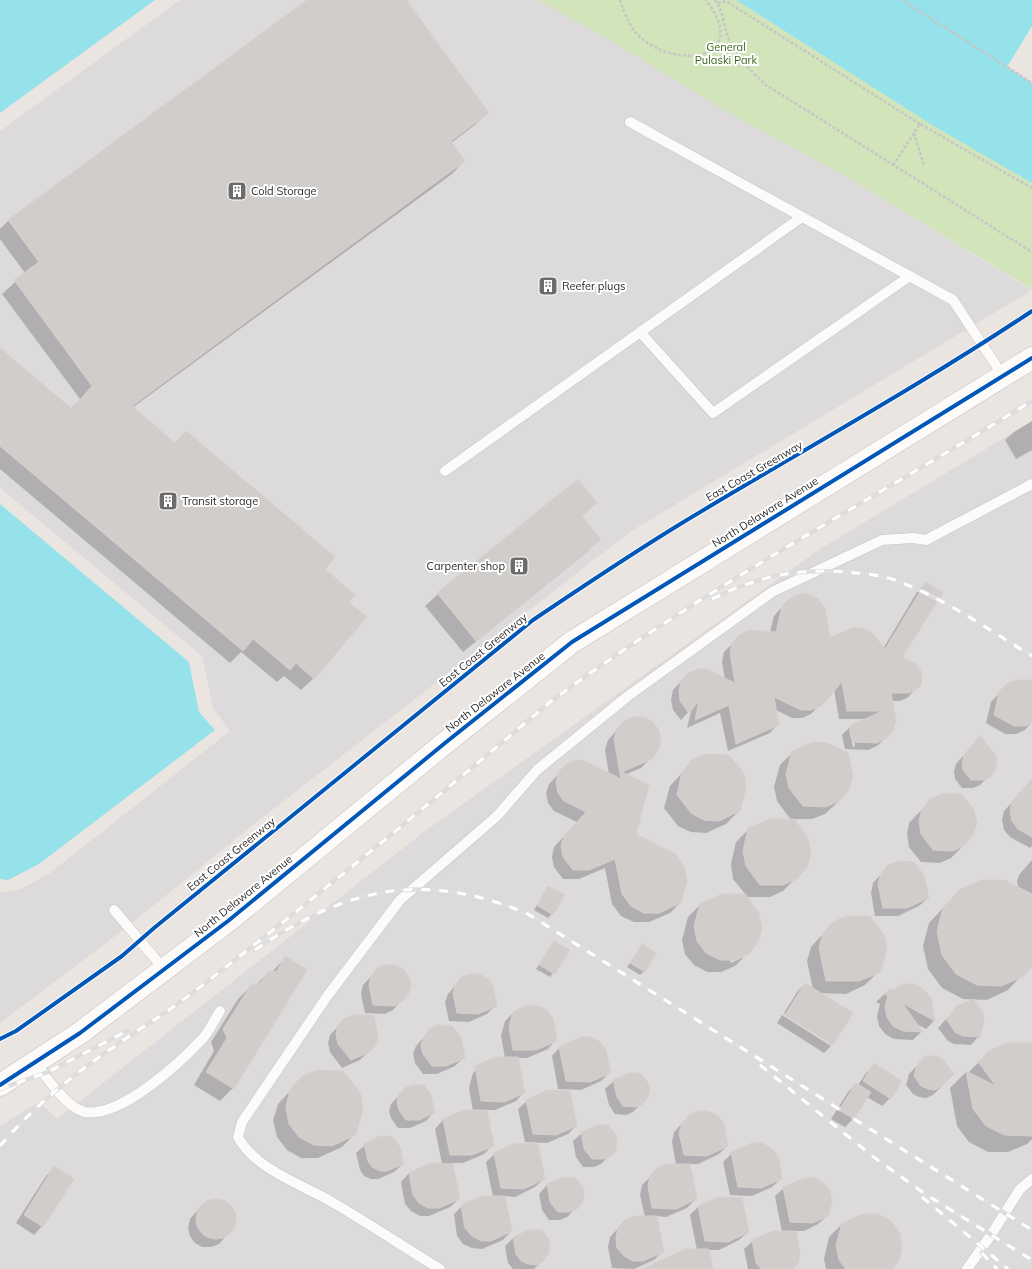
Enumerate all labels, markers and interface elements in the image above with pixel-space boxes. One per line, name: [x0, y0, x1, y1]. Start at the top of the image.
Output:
park label: General Pulaski Park: [695, 40, 758, 67]
building icon: Cold Storage: [226, 180, 248, 202]
place label: Cold Storage: [251, 184, 317, 198]
building icon: Reefer plugs: [537, 275, 559, 297]
place label: Reefer plugs: [562, 279, 626, 293]
street label: East Coast Greenway: [703, 438, 805, 504]
street label: North Delaware Avenue: [709, 474, 821, 550]
building icon: Transit storage: [157, 490, 179, 512]
place label: Transit storage: [182, 494, 258, 508]
building icon: Carpenter shop: [508, 555, 530, 577]
place label: Carpenter shop: [427, 559, 505, 573]
street label: East Coast Greenway: [436, 610, 530, 690]
street label: North Delaware Avenue: [442, 649, 548, 735]
street label: East Coast Greenway: [184, 814, 278, 894]
street label: North Delaware Avenue: [191, 852, 295, 940]

